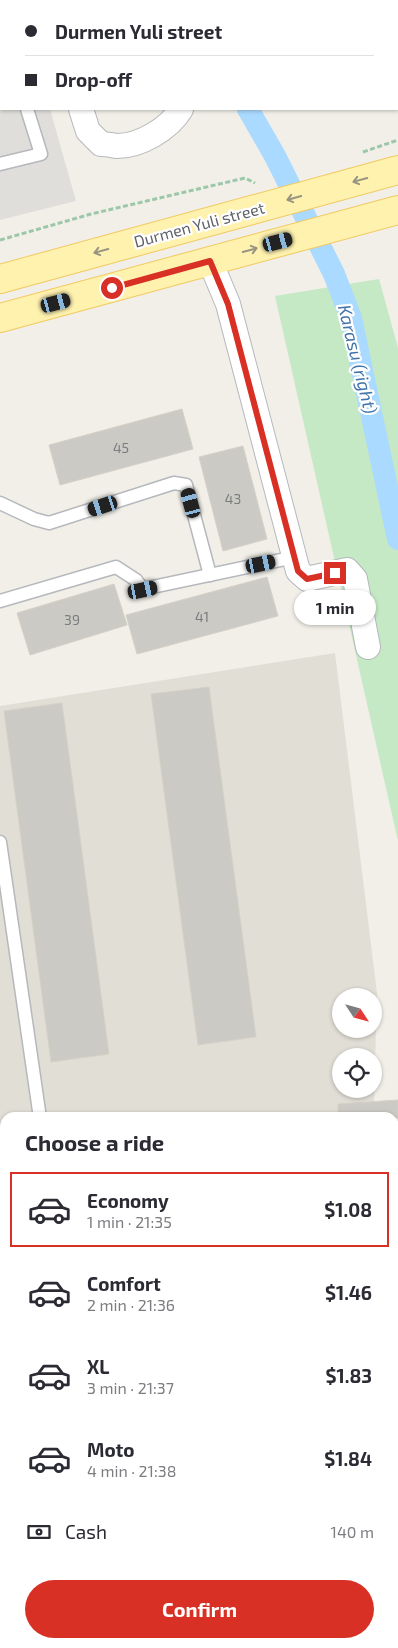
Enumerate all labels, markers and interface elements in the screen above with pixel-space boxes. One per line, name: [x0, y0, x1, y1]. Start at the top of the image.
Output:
text: Durmen Yuli street: [55, 20, 222, 43]
text: Drop-off: [55, 68, 132, 91]
one-way arrow: [352, 176, 368, 185]
one-way arrow: [286, 194, 302, 204]
street label: Durmen Yuli street: [132, 197, 266, 251]
car: [261, 231, 294, 253]
one-way arrow: [241, 245, 257, 255]
one-way arrow: [94, 247, 110, 257]
route start: [101, 277, 123, 299]
car: [39, 292, 72, 314]
water label: Karasu (right): [334, 302, 382, 417]
house number: 45: [113, 439, 129, 456]
car: [179, 487, 202, 519]
house number: 43: [225, 490, 241, 507]
car: [86, 494, 119, 518]
car: [244, 554, 277, 574]
route end: [324, 562, 346, 584]
car: [126, 580, 159, 600]
callout: 1 min: [294, 590, 376, 626]
text: 1 min: [316, 598, 354, 617]
house number: 41: [195, 608, 209, 625]
house number: 39: [64, 611, 80, 628]
north arrow: [332, 988, 382, 1038]
map controls: [332, 988, 382, 1098]
button: locate: [332, 1048, 382, 1098]
text: Choose a ride: [25, 1129, 164, 1155]
icon: car: [27, 1187, 72, 1232]
text: Economy: [87, 1189, 169, 1212]
text: $1.08: [324, 1198, 372, 1221]
text: 1 min · 21:35: [87, 1212, 172, 1231]
icon: car: [27, 1270, 72, 1315]
text: Comfort: [87, 1272, 161, 1295]
text: $1.46: [325, 1281, 372, 1304]
text: 2 min · 21:36: [87, 1295, 175, 1314]
icon: car: [27, 1353, 72, 1398]
text: XL: [87, 1355, 109, 1378]
text: $1.83: [326, 1364, 372, 1387]
text: 3 min · 21:37: [87, 1378, 174, 1397]
icon: car: [27, 1436, 72, 1481]
text: Moto: [87, 1438, 135, 1461]
text: $1.84: [324, 1447, 372, 1470]
text: 4 min · 21:38: [87, 1461, 176, 1480]
icon: cash: [25, 1518, 53, 1546]
text: Cash: [65, 1520, 107, 1543]
text: 140 m: [331, 1522, 374, 1541]
button: Confirm: [25, 1580, 374, 1638]

